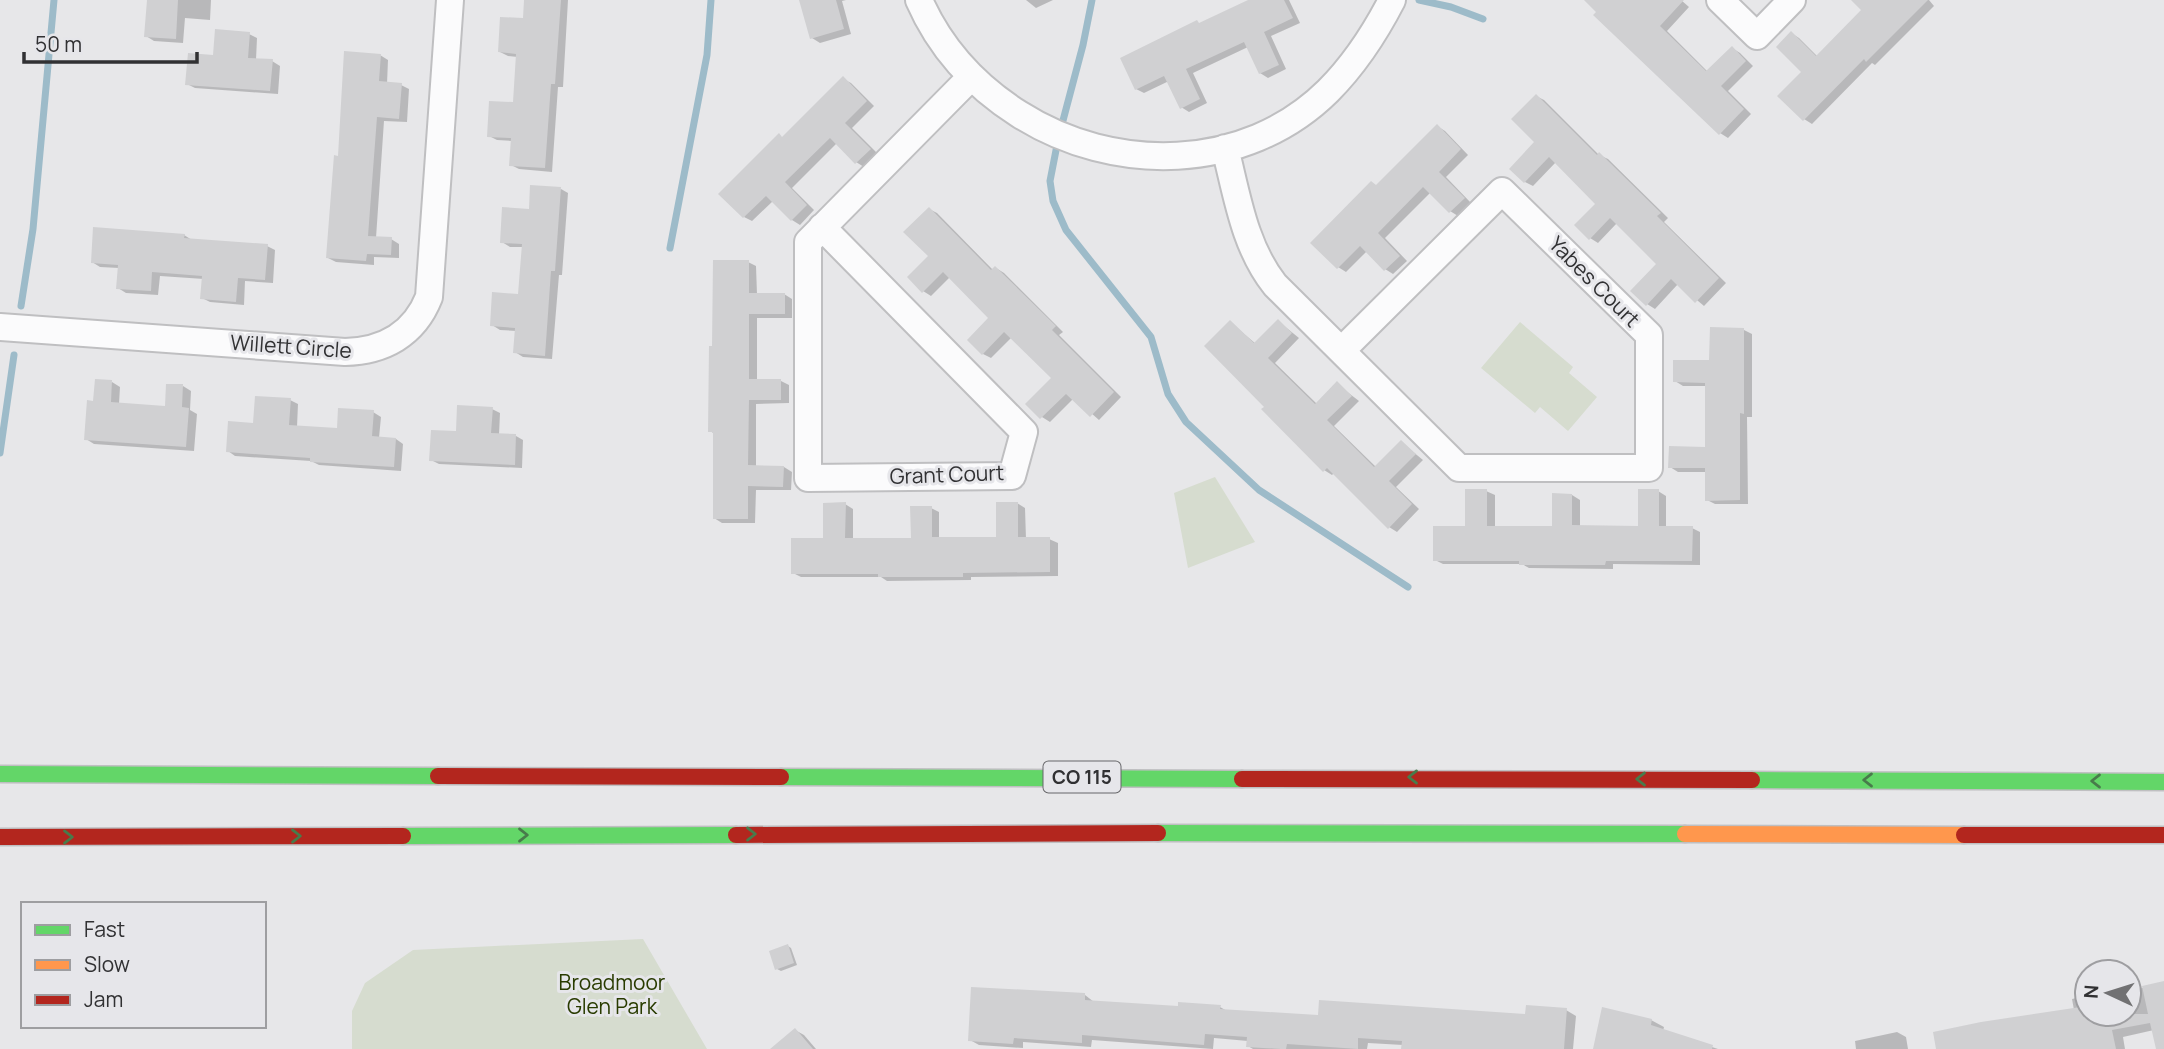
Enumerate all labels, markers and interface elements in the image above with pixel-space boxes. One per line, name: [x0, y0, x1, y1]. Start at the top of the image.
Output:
scale bar: [24, 21, 198, 65]
text: 50 m: [35, 30, 82, 58]
street label: Yabes Court: [1543, 230, 1646, 333]
street label: Willett Circle: [229, 328, 353, 364]
street label: Grant Court: [889, 458, 1005, 490]
road number: CO 115: [1044, 762, 1120, 792]
one-way arrow: [1408, 770, 1419, 785]
one-way arrow: [1635, 771, 1646, 787]
one-way arrow: [1863, 772, 1873, 788]
one-way arrow: [2090, 773, 2101, 789]
one-way arrow: [518, 827, 529, 843]
one-way arrow: [745, 827, 756, 842]
one-way arrow: [291, 828, 301, 844]
one-way arrow: [63, 829, 74, 845]
legend: [21, 902, 266, 1028]
text: Fast: [84, 915, 125, 943]
text: Slow: [84, 950, 130, 978]
north arrow: [2073, 958, 2143, 1028]
park label: Broadmoor Glen Park: [559, 968, 666, 1020]
text: N: [2078, 984, 2104, 1000]
text: Jam: [84, 985, 123, 1013]

